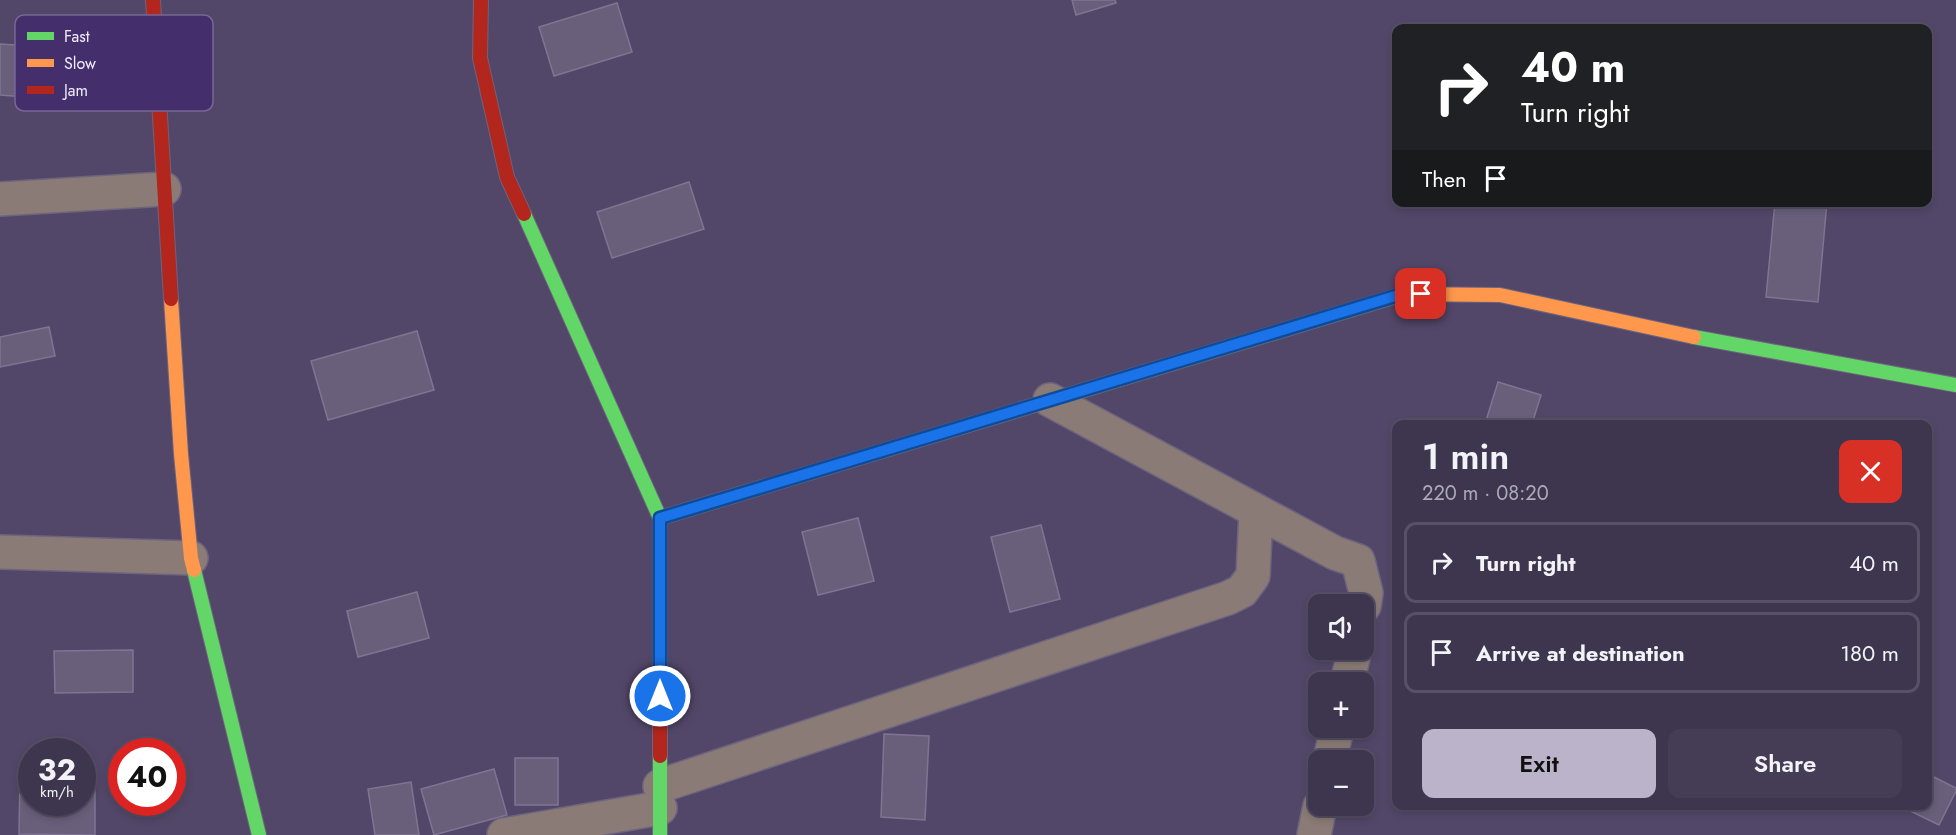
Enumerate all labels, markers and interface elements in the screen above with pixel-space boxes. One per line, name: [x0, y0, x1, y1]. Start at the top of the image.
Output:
legend: [15, 15, 213, 111]
text: Fast: [64, 25, 90, 48]
text: 40 m: [1521, 37, 1625, 98]
icon: right: [1422, 48, 1500, 126]
text: Slow: [64, 52, 96, 75]
text: Jam: [62, 79, 88, 102]
text: Turn right: [1521, 93, 1629, 132]
icon: arrive: [1479, 162, 1512, 195]
text: Then: [1422, 163, 1467, 195]
pin: [1395, 268, 1446, 319]
icon: arrive: [1404, 277, 1437, 310]
text: 1 min: [1422, 430, 1509, 482]
button: close: [1839, 440, 1902, 503]
text: 220 m · 08:20: [1422, 479, 1549, 508]
icon: right: [1425, 546, 1458, 579]
text: Turn right: [1476, 547, 1576, 579]
text: 40 m: [1849, 547, 1899, 579]
map controls: [1308, 594, 1374, 816]
button: sound: [1308, 594, 1374, 660]
icon: arrive: [1425, 636, 1458, 669]
text: Arrive at destination: [1476, 637, 1685, 669]
text: 180 m: [1840, 637, 1899, 669]
position arrow: [628, 664, 692, 728]
button: +: [1308, 672, 1374, 738]
button: Exit: [1422, 729, 1656, 798]
button: Share: [1668, 729, 1902, 798]
speed limit sign: 40: [108, 738, 186, 816]
text: 32: [38, 748, 76, 791]
button: −: [1308, 750, 1374, 816]
text: km/h: [40, 781, 74, 803]

